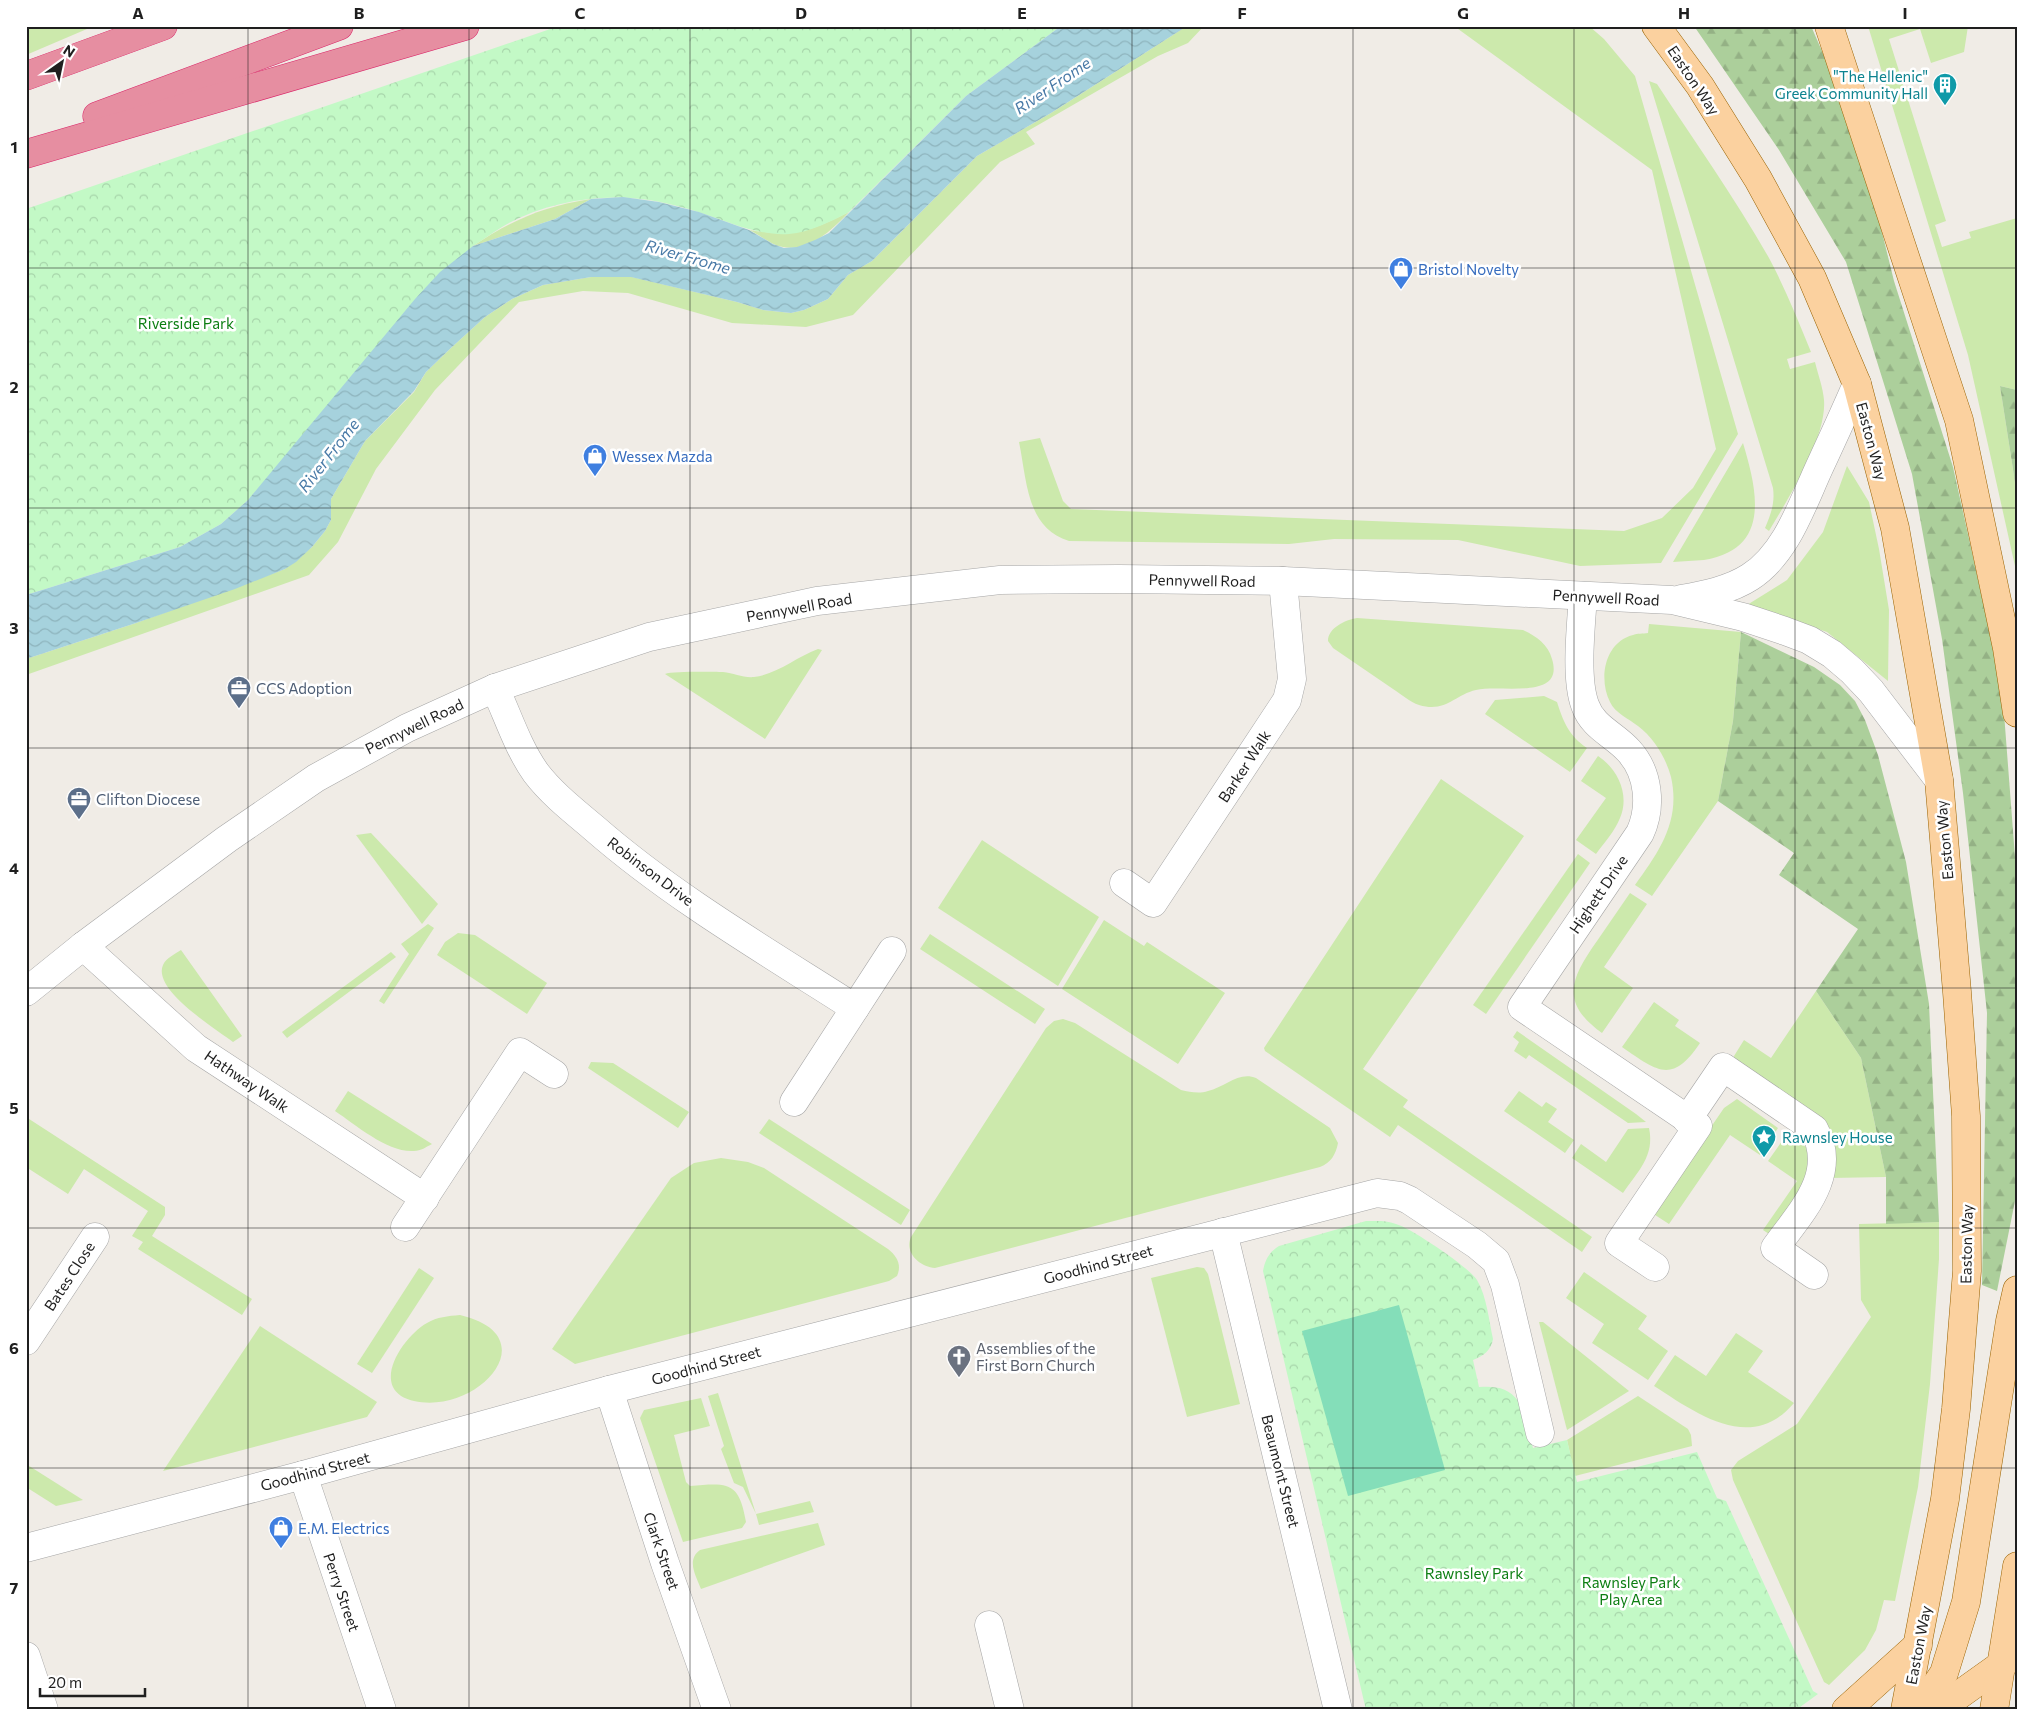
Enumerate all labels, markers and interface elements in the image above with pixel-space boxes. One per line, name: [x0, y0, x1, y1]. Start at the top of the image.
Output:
text: A: [132, 3, 144, 22]
text: B: [354, 3, 365, 22]
text: C: [575, 3, 586, 22]
text: D: [795, 3, 807, 22]
text: E: [1017, 3, 1027, 22]
text: F: [1237, 3, 1247, 22]
text: G: [1457, 3, 1469, 22]
text: H: [1678, 3, 1690, 22]
text: I: [1902, 3, 1908, 22]
north arrow: [38, 38, 88, 88]
text: N: [60, 41, 78, 61]
street label: Easton Way: [1664, 42, 1724, 118]
water label: River Frome: [1010, 52, 1094, 117]
place label: "The Hellenic" Greek Community Hall: [1775, 67, 1928, 102]
building icon: "The Hellenic" Greek Community Hall: [1932, 72, 1958, 106]
text: 1: [10, 137, 18, 156]
water label: River Frome: [643, 235, 733, 277]
shop icon: Bristol Novelty: [1388, 256, 1414, 290]
place label: Bristol Novelty: [1418, 260, 1519, 278]
park label: Riverside Park: [138, 314, 234, 332]
text: 2: [9, 377, 19, 396]
street label: Easton Way: [1853, 400, 1891, 482]
water label: River Frome: [293, 414, 363, 495]
shop icon: Wessex Mazda: [582, 443, 608, 477]
place label: Wessex Mazda: [612, 447, 713, 465]
street label: Pennywell Road: [1148, 570, 1256, 590]
street label: Pennywell Road: [1552, 585, 1660, 609]
street label: Pennywell Road: [745, 589, 853, 625]
text: 3: [9, 618, 19, 637]
office icon: CCS Adoption: [226, 675, 252, 709]
place label: CCS Adoption: [256, 679, 352, 697]
street label: Pennywell Road: [362, 694, 466, 758]
street label: Barker Walk: [1214, 727, 1274, 805]
office icon: Clifton Diocese: [66, 786, 92, 820]
place label: Clifton Diocese: [96, 790, 200, 808]
street label: Easton Way: [1932, 799, 1956, 881]
street label: Robinson Drive: [604, 833, 698, 909]
street label: Highett Drive: [1565, 851, 1631, 937]
text: 4: [9, 858, 19, 877]
street label: Hathway Walk: [201, 1046, 293, 1116]
text: 5: [9, 1098, 19, 1117]
place icon: Rawnsley House: [1751, 1124, 1777, 1158]
place label: Rawnsley House: [1782, 1128, 1893, 1146]
street label: Easton Way: [1956, 1204, 1976, 1284]
street label: Bates Close: [40, 1238, 98, 1314]
street label: Goodhind Street: [1041, 1241, 1155, 1287]
text: 6: [9, 1338, 19, 1357]
place label: Assemblies of the First Born Church: [976, 1339, 1096, 1374]
street label: Goodhind Street: [649, 1342, 763, 1388]
church icon: Assemblies of the First Born Church: [946, 1344, 972, 1378]
street label: Beaumont Street: [1258, 1413, 1304, 1529]
street label: Goodhind Street: [258, 1448, 372, 1494]
street label: Clark Street: [640, 1510, 684, 1592]
shop icon: E.M. Electrics: [268, 1515, 294, 1549]
place label: E.M. Electrics: [298, 1519, 390, 1537]
street label: Perry Street: [320, 1550, 364, 1634]
park label: Rawnsley Park: [1425, 1564, 1523, 1582]
park label: Rawnsley Park Play Area: [1582, 1573, 1680, 1608]
text: 7: [10, 1578, 19, 1597]
street label: Easton Way: [1902, 1604, 1935, 1686]
scale bar: [40, 1666, 145, 1698]
text: 20 m: [48, 1673, 82, 1691]

